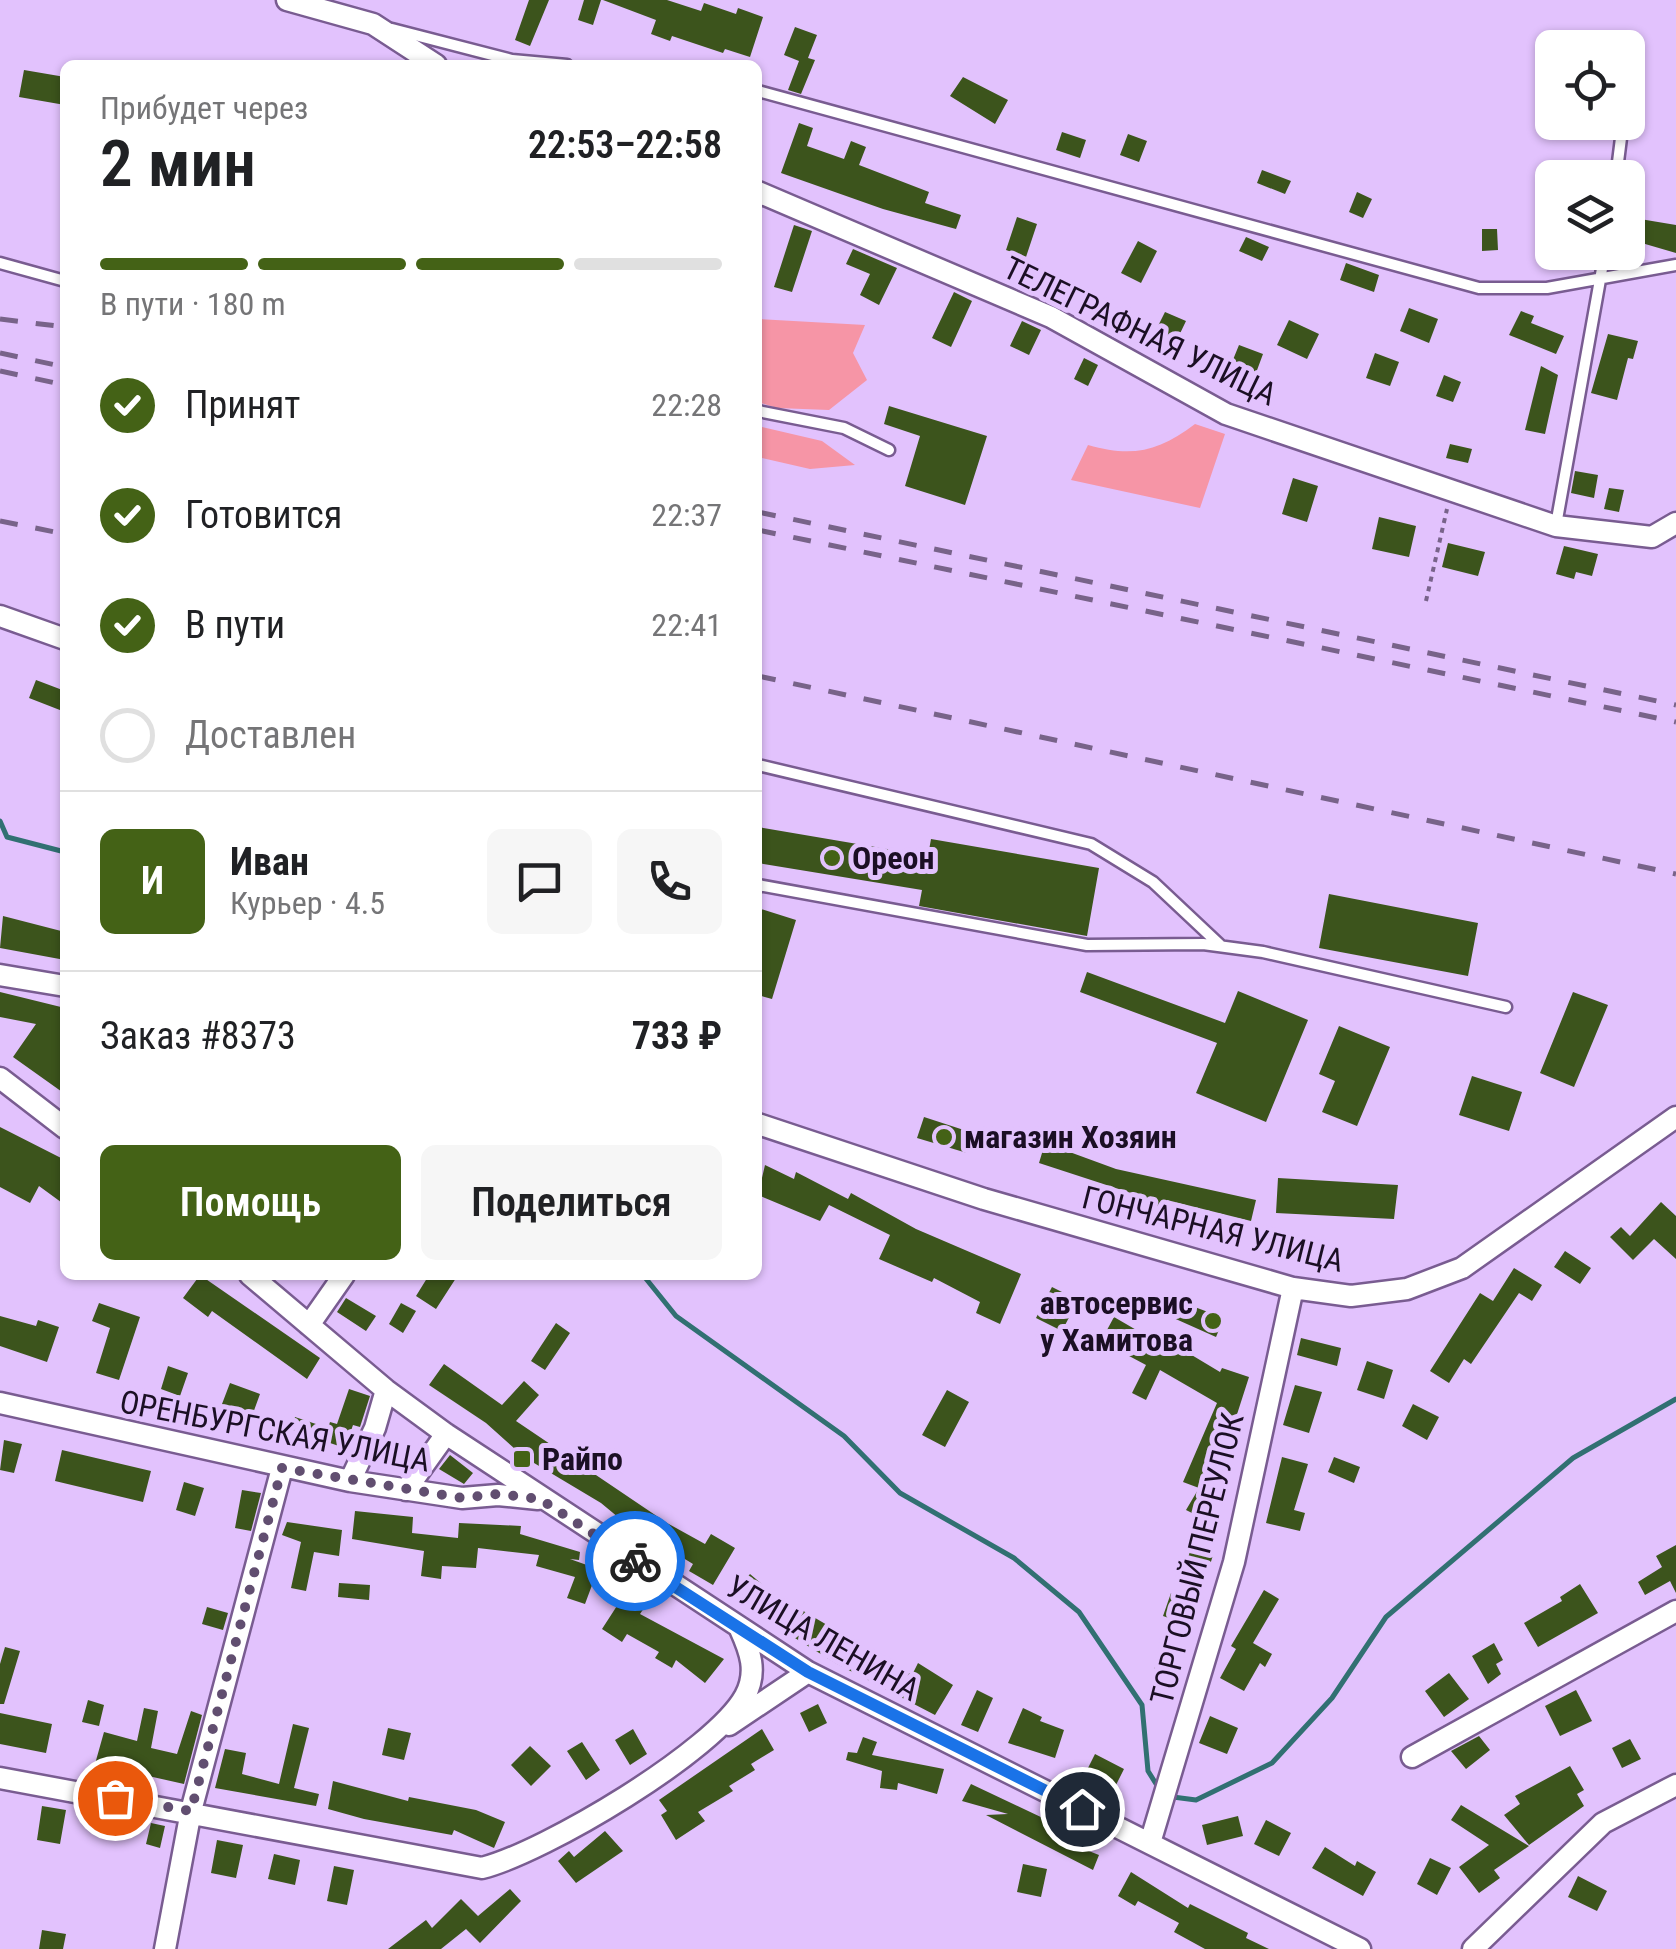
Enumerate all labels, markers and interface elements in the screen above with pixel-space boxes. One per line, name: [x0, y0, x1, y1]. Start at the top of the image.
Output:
map controls: [1535, 30, 1645, 270]
button: locate: [1535, 30, 1645, 140]
text: Прибудет через: [100, 89, 308, 127]
text: 22:53–22:58: [528, 123, 722, 167]
text: 2 мин: [100, 126, 256, 202]
button: layers: [1535, 160, 1645, 270]
street label: ТЕЛЕГРАФНАЯ УЛИЦА: [997, 248, 1283, 414]
text: В пути · 180 m: [100, 285, 286, 323]
icon: check: [100, 378, 155, 433]
text: Принят: [185, 383, 301, 427]
text: 22:28: [651, 386, 722, 424]
icon: check: [100, 488, 155, 543]
text: Готовится: [185, 493, 342, 537]
text: 22:37: [651, 496, 722, 534]
icon: check: [100, 598, 155, 653]
text: В пути: [185, 603, 285, 647]
text: 22:41: [651, 606, 722, 644]
text: Доставлен: [185, 713, 356, 757]
button: chat: [487, 829, 592, 934]
button: phone: [617, 829, 722, 934]
place label: Ореон: [852, 839, 934, 877]
text: Иван: [230, 840, 309, 884]
marker: Ореон: [821, 847, 843, 869]
text: И: [141, 859, 164, 903]
text: Курьер · 4.5: [230, 884, 385, 922]
text: Заказ #8373: [100, 1014, 296, 1058]
text: 733 ₽: [632, 1014, 722, 1058]
place label: магазин Хозяин: [964, 1118, 1177, 1156]
marker: магазин Хозяин: [933, 1126, 955, 1148]
button: Помощь: [100, 1145, 401, 1260]
button: Поделиться: [421, 1145, 722, 1260]
street label: ГОНЧАРНАЯ УЛИЦА: [1078, 1178, 1348, 1280]
place label: автосервис у Хамитова: [1040, 1284, 1193, 1359]
marker: автосервис у Хамитова: [1202, 1310, 1224, 1332]
street label: ОРЕНБУРГСКАЯ УЛИЦА: [117, 1382, 433, 1480]
street label: ТОРГОВЫЙ ПЕРЕУЛОК: [1142, 1409, 1252, 1709]
place label: Райпо: [542, 1440, 623, 1478]
marker: Райпо: [511, 1448, 533, 1470]
courier: [585, 1511, 685, 1611]
icon: bike: [608, 1534, 663, 1589]
street label: УЛИЦА ЛЕНИНА: [720, 1567, 926, 1709]
pin: [73, 1756, 158, 1841]
pin: [1040, 1767, 1125, 1852]
icon: bag: [88, 1771, 143, 1826]
icon: home: [1055, 1782, 1110, 1837]

